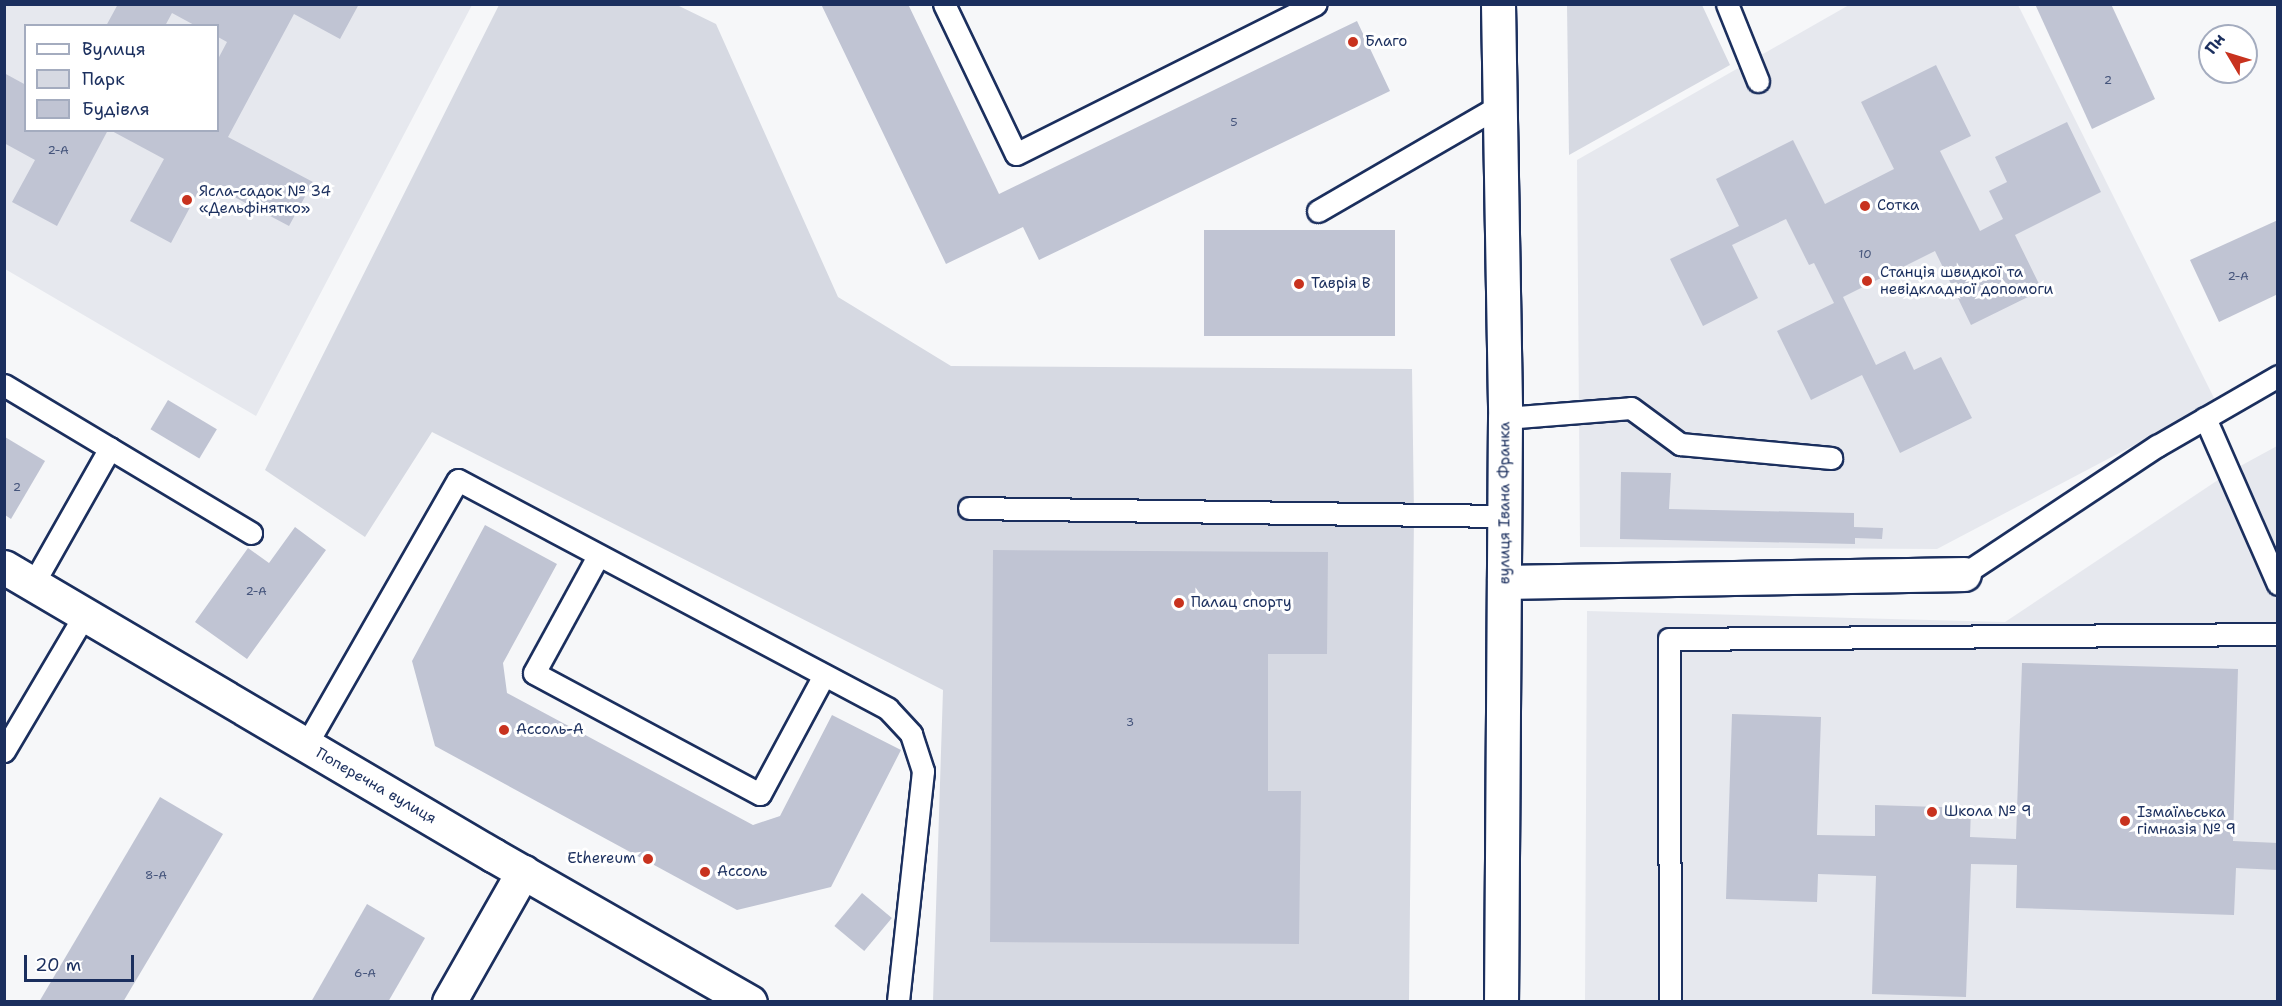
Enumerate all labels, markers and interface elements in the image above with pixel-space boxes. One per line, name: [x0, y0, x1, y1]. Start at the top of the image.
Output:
legend: [24, 24, 219, 132]
north arrow: [2198, 24, 2258, 84]
text: Пн: [2200, 29, 2230, 59]
place label: Благо: [1365, 33, 1407, 51]
marker: Благо: [1346, 35, 1360, 49]
text: Вулиця: [82, 37, 146, 61]
text: Парк: [82, 67, 125, 91]
house number: 2: [2104, 74, 2112, 88]
text: Будівля: [82, 97, 150, 121]
house number: 5: [1230, 116, 1238, 130]
house number: 2-А: [47, 144, 69, 158]
place label: Ясла-садок № 34 «Дельфінятко»: [199, 182, 331, 217]
marker: Ясла-садок № 34 «Дельфінятко»: [180, 193, 194, 207]
place label: Сотка: [1877, 197, 1919, 215]
marker: Сотка: [1858, 199, 1872, 213]
house number: 10: [1858, 248, 1872, 262]
place label: Станція швидкої та невідкладної допомоги: [1880, 263, 2053, 298]
house number: 2-А: [2227, 270, 2249, 284]
marker: Станція швидкої та невідкладної допомоги: [1858, 272, 1876, 290]
place label: Таврія В: [1311, 275, 1371, 293]
marker: Таврія В: [1292, 277, 1306, 291]
street label: вулиця Івана Франка: [1496, 422, 1514, 584]
house number: 2: [13, 481, 21, 495]
house number: 2-А: [245, 585, 267, 599]
place label: Палац спорту: [1191, 594, 1292, 612]
marker: Палац спорту: [1172, 596, 1186, 610]
house number: 3: [1126, 716, 1134, 730]
place label: Ассоль-А: [516, 721, 584, 739]
marker: Ассоль-А: [497, 723, 511, 737]
street label: Поперечна вулиця: [313, 744, 439, 828]
place label: Школа № 9: [1944, 803, 2031, 821]
place label: Ізмаїльська гімназія № 9: [2137, 803, 2236, 838]
marker: Школа № 9: [1925, 805, 1939, 819]
marker: Ізмаїльська гімназія № 9: [2118, 814, 2132, 828]
place label: Ethereum: [567, 850, 636, 868]
marker: Ethereum: [641, 852, 655, 866]
place label: Ассоль: [717, 863, 767, 881]
marker: Ассоль: [698, 865, 712, 879]
house number: 8-А: [145, 869, 167, 883]
scale bar: [27, 943, 136, 981]
text: 20 m: [35, 953, 81, 977]
house number: 6-А: [354, 967, 376, 981]

